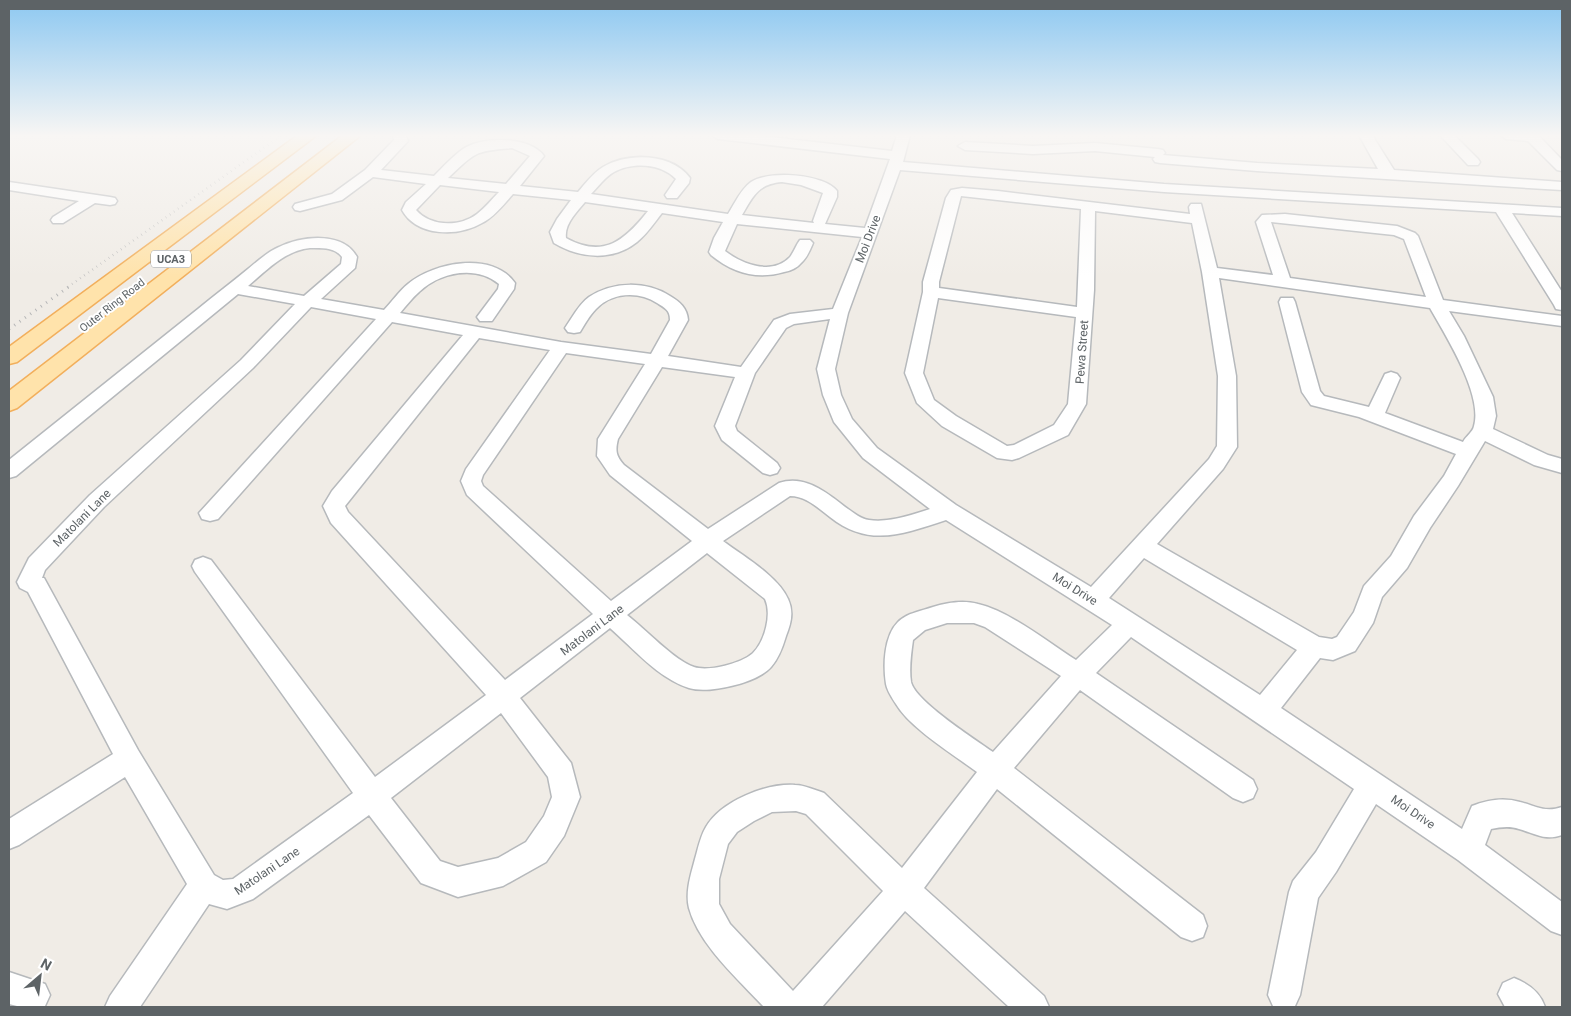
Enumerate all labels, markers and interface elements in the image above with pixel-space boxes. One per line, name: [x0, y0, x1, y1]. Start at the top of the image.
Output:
street label: Moi Drive: [852, 213, 884, 265]
road number: UCA3: [151, 250, 191, 268]
street label: Outer Ring Road: [77, 276, 148, 335]
street label: Pewa Street: [1073, 320, 1091, 384]
street label: Matolani Lane: [50, 486, 114, 550]
street label: Moi Drive: [1050, 570, 1100, 608]
street label: Matolani Lane: [558, 602, 626, 658]
street label: Moi Drive: [1388, 792, 1438, 832]
street label: Matolani Lane: [232, 844, 302, 898]
north arrow: [15, 951, 65, 1001]
text: N: [38, 955, 54, 974]

